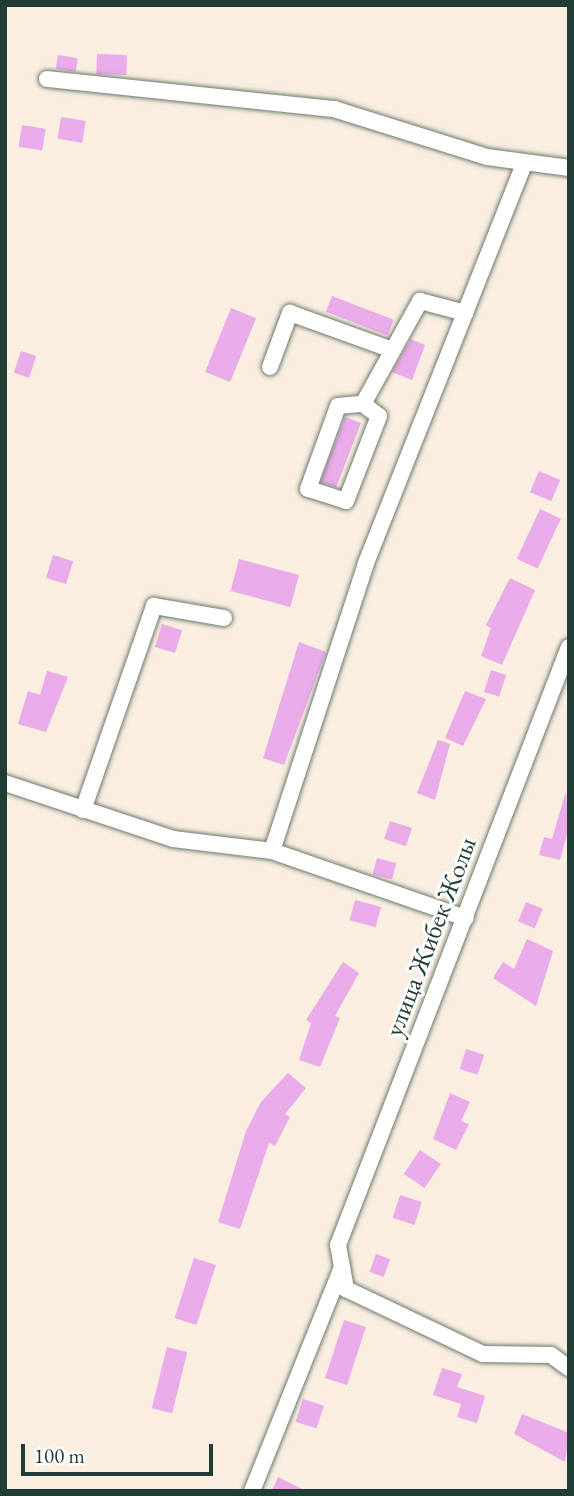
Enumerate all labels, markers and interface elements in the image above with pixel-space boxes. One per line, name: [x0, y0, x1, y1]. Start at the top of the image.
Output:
street label: улица Жибек Жолы: [379, 833, 483, 1041]
scale bar: [24, 1430, 217, 1474]
text: 100 m: [34, 1442, 85, 1469]

